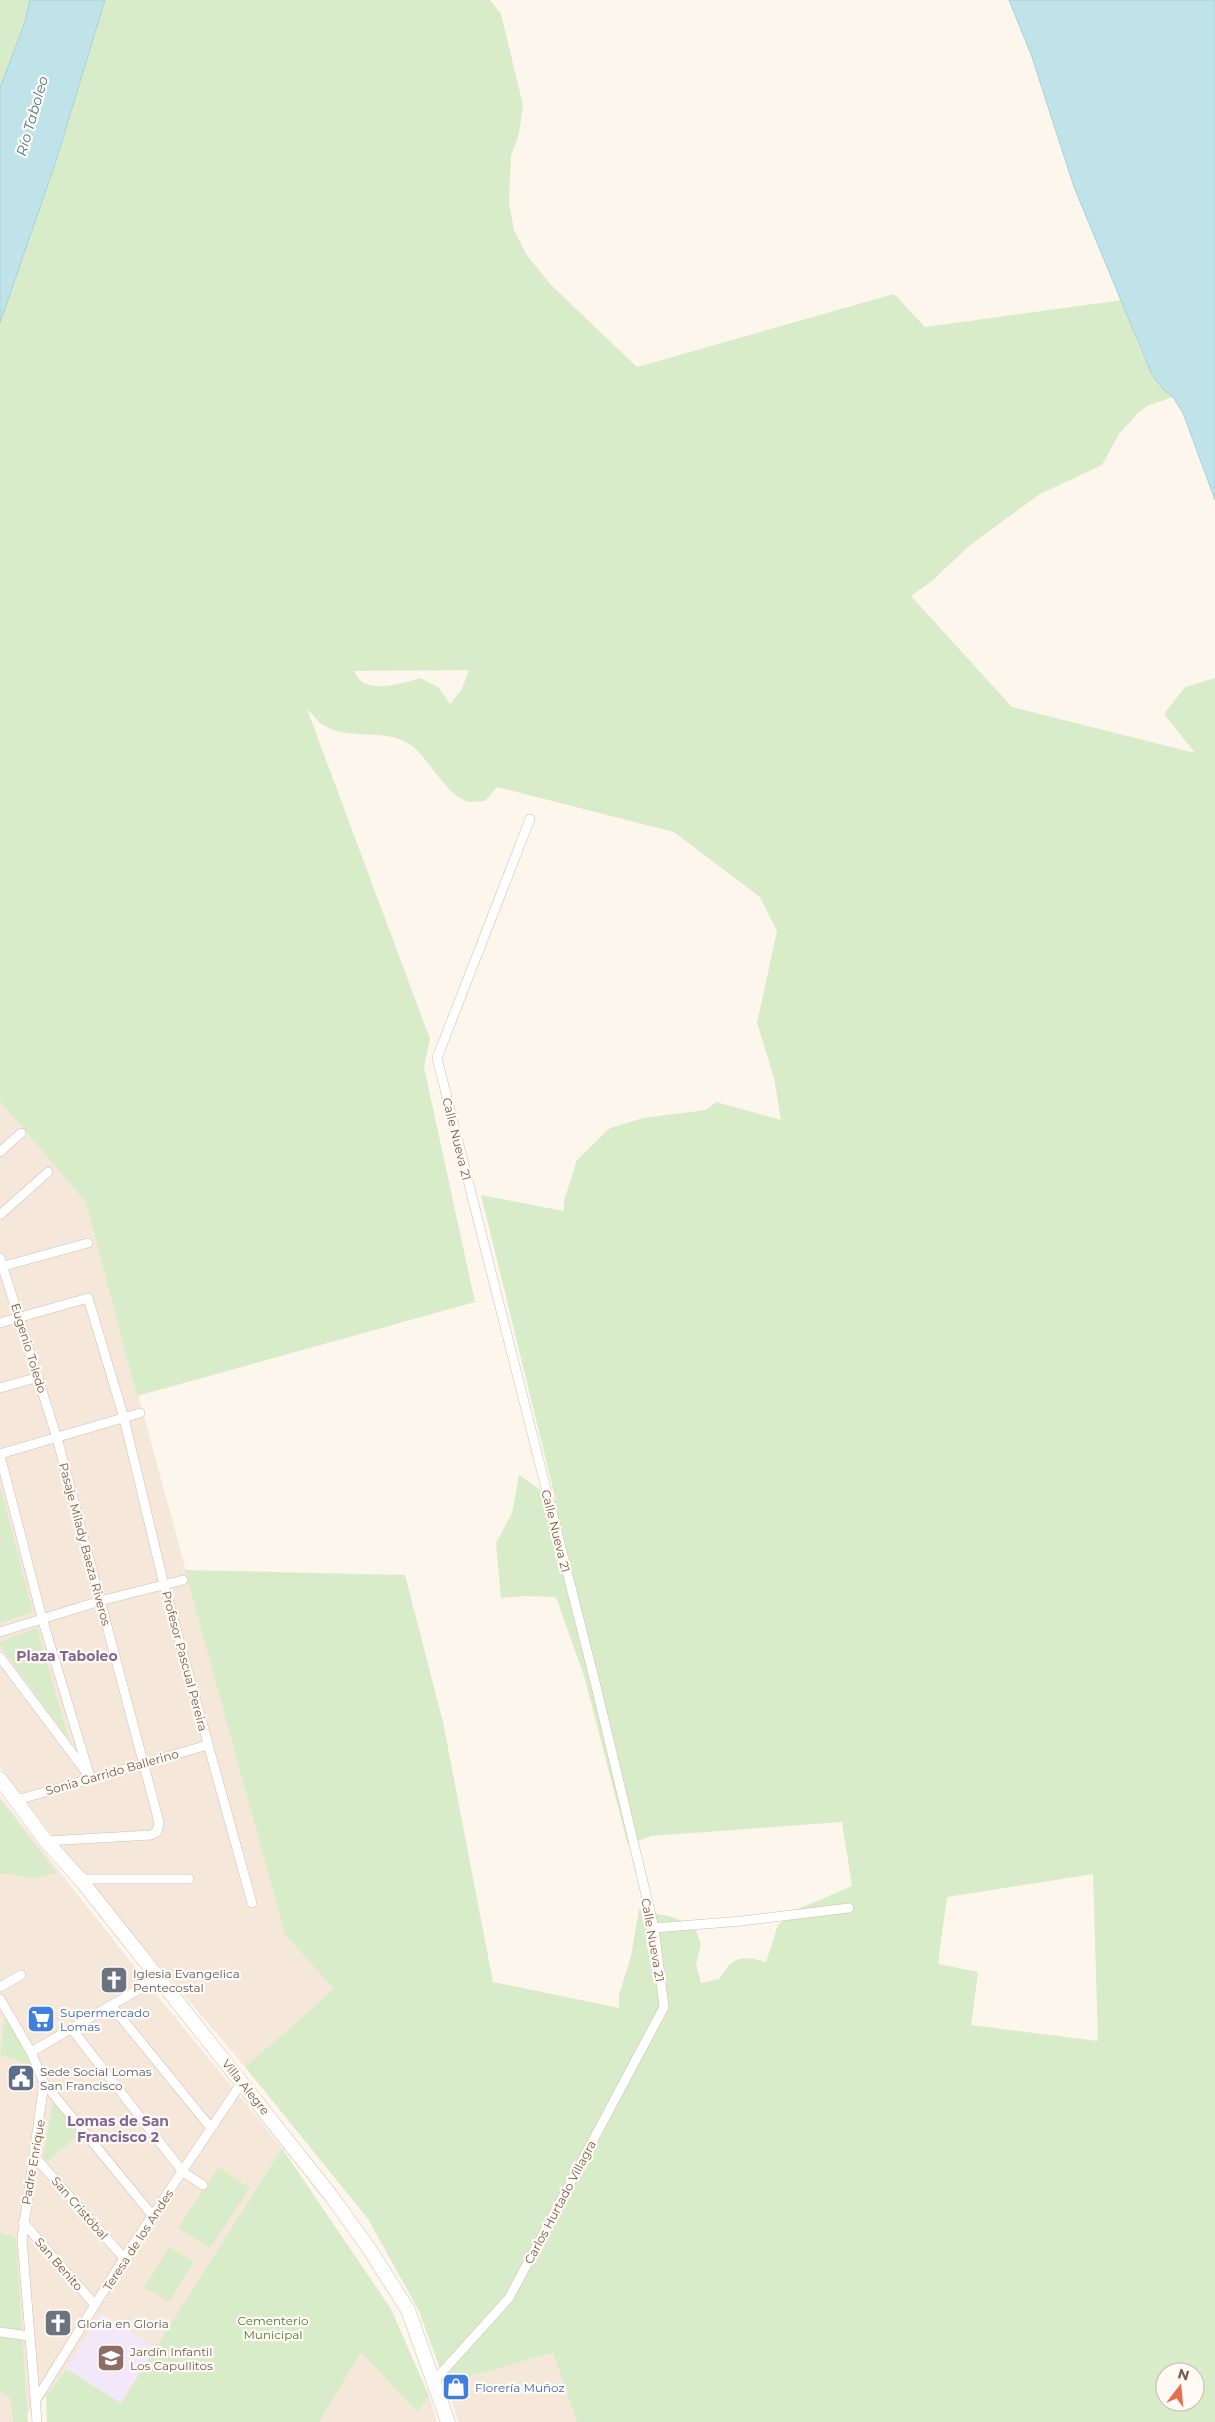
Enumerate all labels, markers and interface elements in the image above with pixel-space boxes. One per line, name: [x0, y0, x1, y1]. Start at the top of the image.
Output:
water label: Río Taboleo: [12, 74, 52, 158]
street label: Calle Nueva 21: [439, 1096, 475, 1182]
street label: Eugenio Toledo: [8, 1301, 50, 1395]
street label: Pasaje Milady Baeza Riveros: [56, 1461, 114, 1627]
street label: Calle Nueva 21: [538, 1488, 574, 1574]
street label: Profesor Pascual Pereira: [159, 1589, 211, 1733]
district label: Plaza Taboleo: [16, 1647, 118, 1665]
street label: Sonia Garrido Ballerino: [44, 1746, 180, 1798]
street label: Calle Nueva 21: [638, 1897, 668, 1983]
church icon: Iglesia Evangelica Pentecostal: [99, 1965, 129, 1995]
place label: Iglesia Evangelica Pentecostal: [133, 1966, 240, 1995]
supermarket icon: Supermercado Lomas: [26, 2004, 56, 2034]
place label: Supermercado Lomas: [60, 2005, 150, 2034]
street label: Villa Alegre: [219, 2056, 273, 2118]
public building icon: Sede Social Lomas San Francisco: [6, 2063, 36, 2093]
place label: Sede Social Lomas San Francisco: [40, 2064, 152, 2093]
district label: Lomas de San Francisco 2: [67, 2112, 169, 2146]
street label: Padre Enrique: [18, 2118, 48, 2206]
street label: Carlos Hurtado Villagra: [521, 2138, 599, 2266]
street label: San Cristóbal: [49, 2173, 111, 2243]
street label: Teresa de los Andes: [100, 2186, 176, 2293]
street label: San Benito: [32, 2234, 86, 2294]
church icon: Gloria en Gloria: [43, 2308, 73, 2338]
park label: Cementerio Municipal: [238, 2313, 308, 2342]
place label: Gloria en Gloria: [77, 2316, 169, 2331]
school or university icon: Jardín Infantil Los Capullitos: [96, 2343, 126, 2373]
place label: Jardín Infantil Los Capullitos: [129, 2344, 213, 2373]
north arrow: [1155, 2362, 1205, 2412]
text: N: [1176, 2364, 1192, 2385]
shop icon: Florería Muñoz: [441, 2372, 471, 2402]
place label: Florería Muñoz: [475, 2380, 565, 2395]

